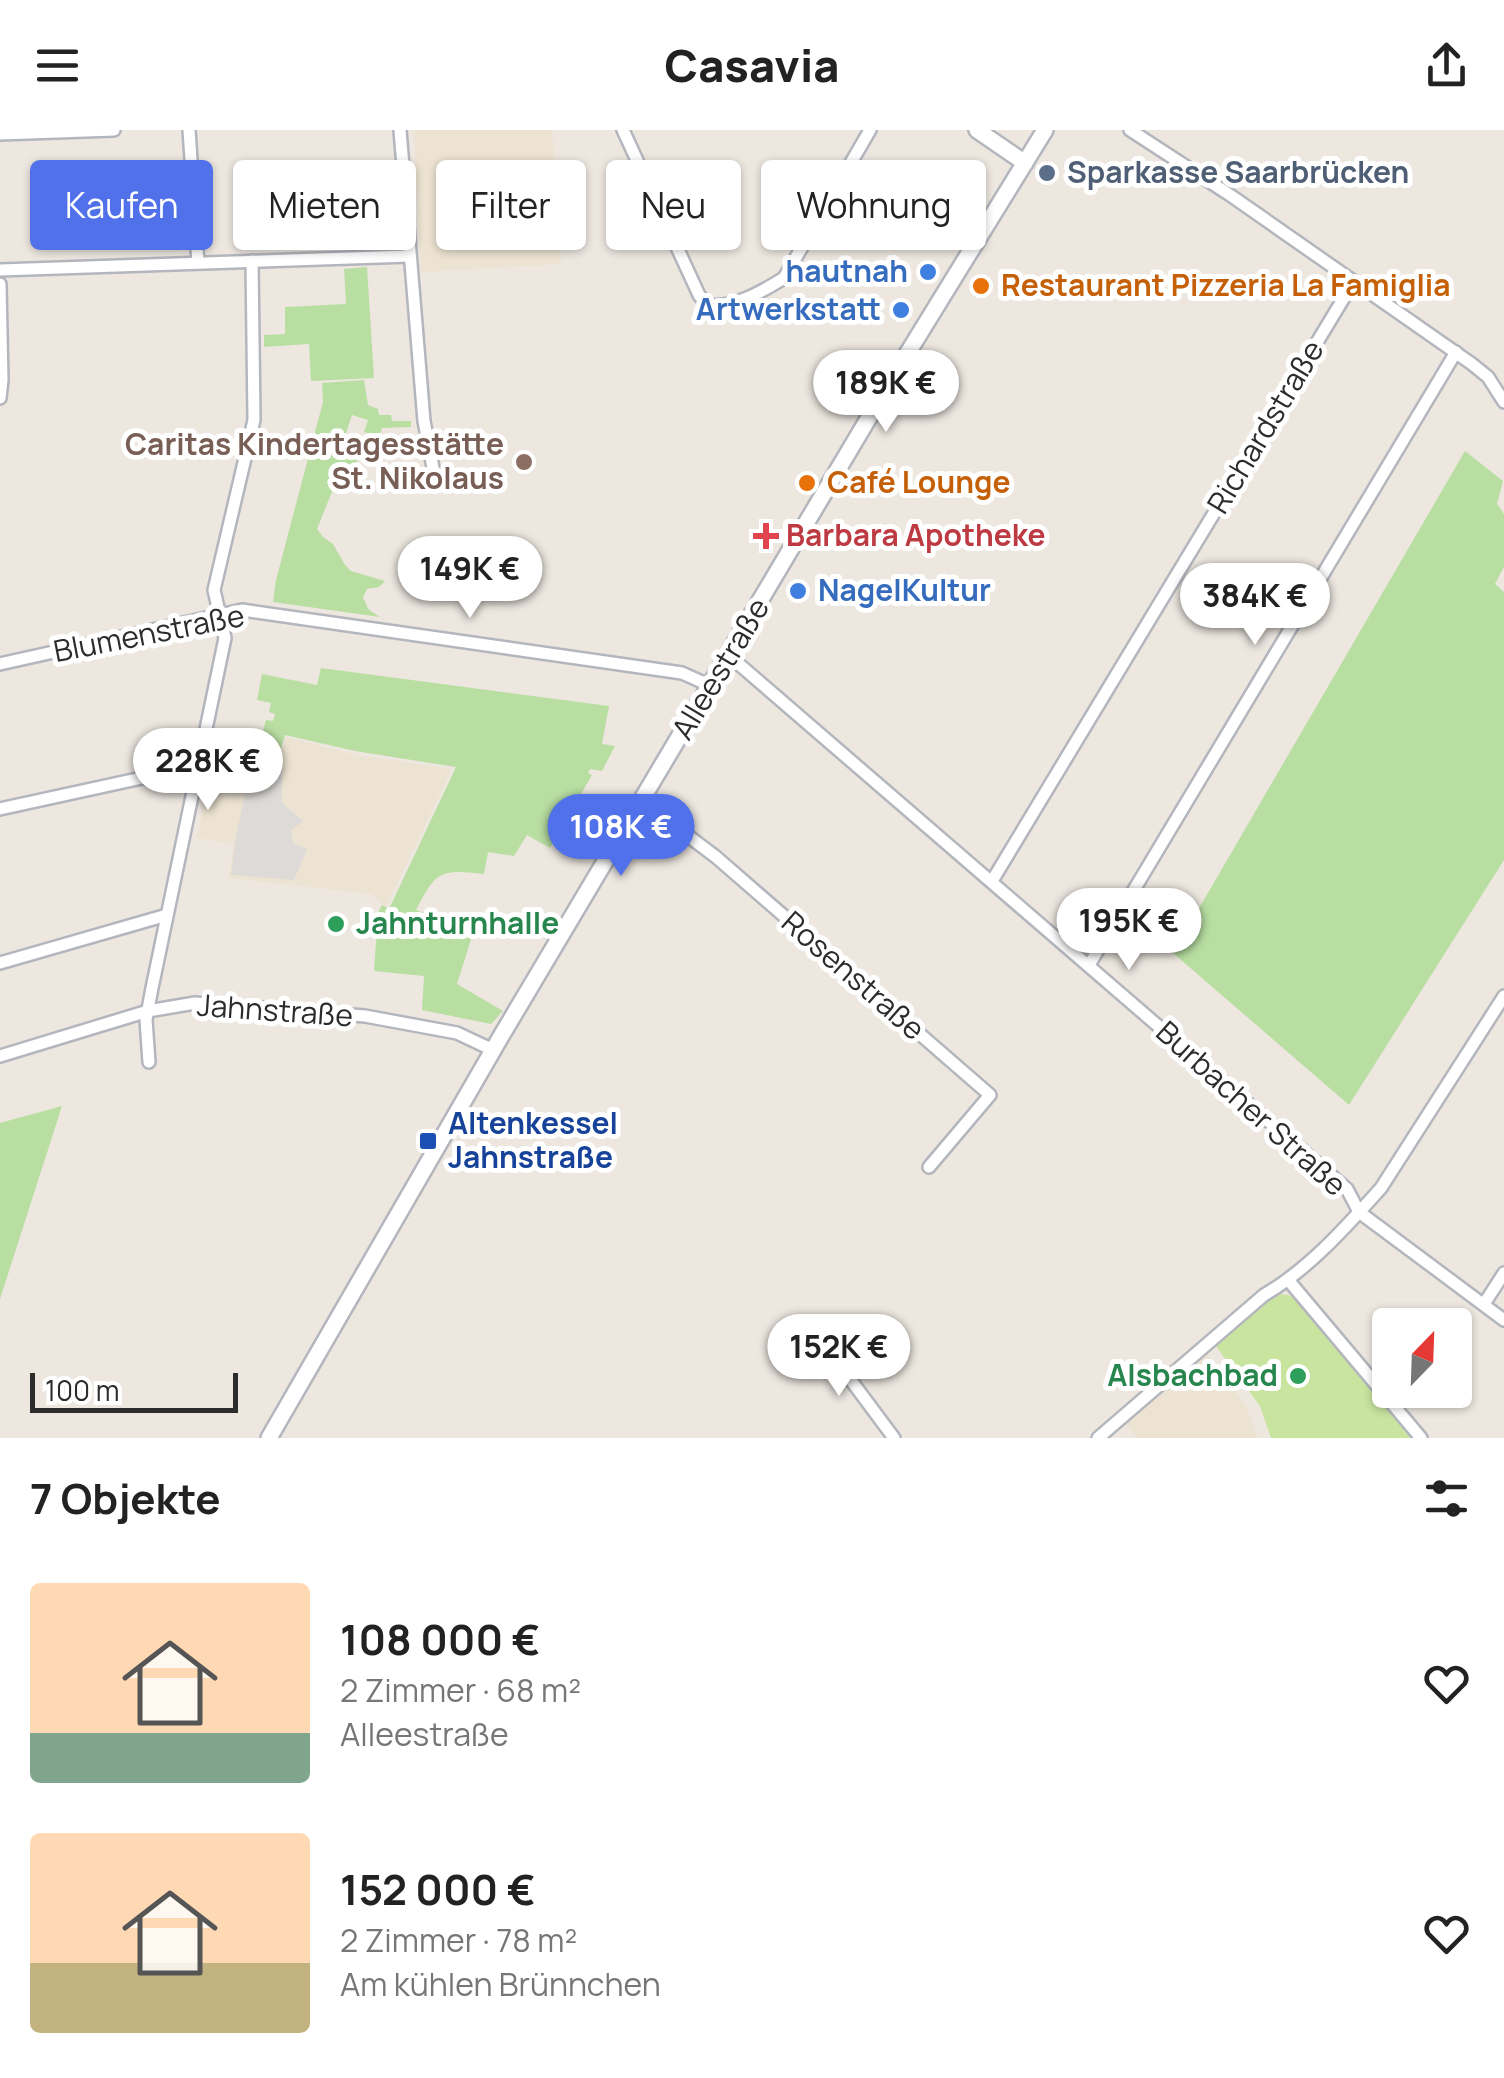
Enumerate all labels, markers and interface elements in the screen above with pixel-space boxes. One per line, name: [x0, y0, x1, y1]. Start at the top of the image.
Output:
text: Casavia: [665, 34, 839, 96]
icon: menu: [30, 38, 85, 93]
icon: share: [1419, 38, 1474, 93]
place label: Sparkasse Saarbrücken: [1067, 151, 1409, 192]
chip: Kaufen: [30, 160, 213, 250]
chip: Mieten: [233, 160, 416, 250]
chip: Filter: [436, 160, 586, 250]
chip: Neu: [606, 160, 741, 250]
chip: Wohnung: [761, 160, 986, 250]
marker: Sparkasse Saarbrücken: [1036, 162, 1058, 184]
place label: hautnah: [785, 250, 908, 291]
marker: hautnah: [917, 261, 939, 283]
place label: Restaurant Pizzeria La Famiglia: [1001, 264, 1451, 305]
marker: Restaurant Pizzeria La Famiglia: [970, 275, 992, 297]
place label: Artwerkstatt: [696, 288, 881, 329]
marker: Artwerkstatt: [890, 299, 912, 321]
street label: Richardstraße: [1197, 332, 1333, 521]
pin: 189K €: [805, 350, 967, 435]
text: 189K €: [835, 360, 937, 404]
place label: Caritas Kindertagesstätte St. Nikolaus: [125, 423, 504, 498]
marker: Caritas Kindertagesstätte St. Nikolaus: [513, 451, 535, 473]
place label: Café Lounge: [827, 461, 1010, 502]
marker: Café Lounge: [796, 472, 818, 494]
place label: Barbara Apotheke: [786, 514, 1046, 555]
marker: Barbara Apotheke: [755, 525, 777, 547]
pin: 149K €: [389, 536, 551, 621]
text: 149K €: [420, 546, 520, 590]
pin: 384K €: [1174, 563, 1336, 648]
place label: NagelKultur: [818, 569, 991, 610]
text: 384K €: [1202, 573, 1308, 617]
marker: NagelKultur: [787, 580, 809, 602]
street label: Alleestraße: [661, 590, 778, 747]
street label: Blumenstraße: [50, 594, 248, 671]
pin: 228K €: [127, 728, 289, 813]
text: 228K €: [155, 738, 261, 782]
pin: 108K €: [540, 794, 702, 879]
text: 108K €: [570, 804, 672, 848]
pin: 195K €: [1048, 888, 1210, 973]
text: 195K €: [1079, 898, 1179, 942]
street label: Rosenstraße: [774, 901, 934, 1049]
place label: Jahnturnhalle: [356, 902, 559, 943]
marker: Jahnturnhalle: [325, 913, 347, 935]
street label: Jahnstraße: [196, 984, 355, 1035]
street label: Burbacher Straße: [1148, 1011, 1356, 1204]
place label: Altenkessel Jahnstraße: [448, 1102, 618, 1177]
marker: Altenkessel Jahnstraße: [417, 1130, 439, 1152]
north arrow: [1372, 1308, 1472, 1408]
map controls: [1372, 1308, 1472, 1408]
pin: 152K €: [758, 1314, 920, 1399]
text: 152K €: [789, 1324, 889, 1368]
place label: Alsbachbad: [1107, 1354, 1278, 1395]
marker: Alsbachbad: [1287, 1365, 1309, 1387]
scale bar: [30, 1368, 238, 1412]
text: 100 m: [45, 1371, 119, 1409]
text: 7 Objekte: [30, 1469, 220, 1527]
icon: filters: [1419, 1471, 1474, 1526]
text: 108 000 €: [340, 1610, 540, 1668]
icon: home: [110, 1623, 230, 1743]
icon: heart: [1419, 1656, 1474, 1711]
text: 2 Zimmer · 68 m²: [340, 1668, 581, 1712]
text: Alleestraße: [340, 1712, 509, 1756]
text: 152 000 €: [340, 1860, 535, 1918]
icon: home: [110, 1873, 230, 1993]
icon: heart: [1419, 1906, 1474, 1961]
text: 2 Zimmer · 78 m²: [340, 1918, 577, 1962]
text: Am kühlen Brünnchen: [340, 1962, 661, 2006]

